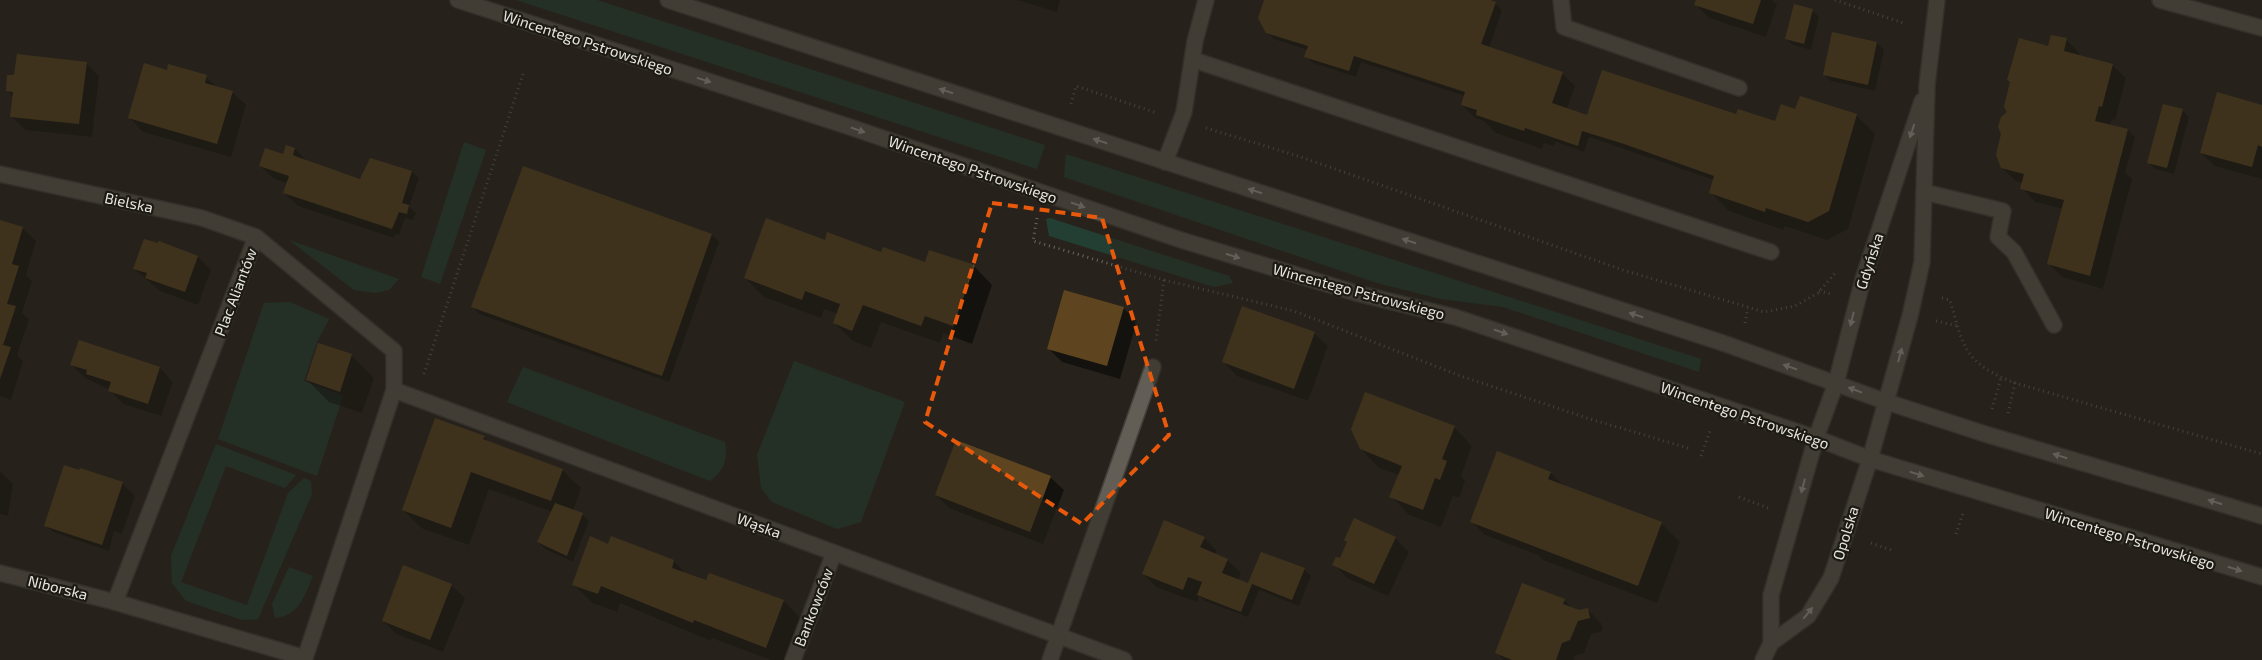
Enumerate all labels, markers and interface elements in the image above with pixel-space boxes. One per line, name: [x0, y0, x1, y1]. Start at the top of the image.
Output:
street label: Wincentego Pstrowskiego: [501, 6, 675, 78]
one-way arrow: [697, 76, 712, 84]
one-way arrow: [938, 87, 953, 94]
one-way arrow: [1908, 124, 1915, 139]
one-way arrow: [851, 127, 866, 134]
street label: Wincentego Pstrowskiego: [886, 132, 1060, 206]
one-way arrow: [1092, 137, 1107, 145]
one-way arrow: [1247, 187, 1262, 195]
street label: Bielska: [103, 188, 155, 216]
one-way arrow: [1071, 202, 1086, 210]
street label: Gdyńska: [1851, 231, 1887, 291]
one-way arrow: [1402, 237, 1417, 244]
street label: Plac Aliantów: [210, 245, 260, 339]
one-way arrow: [1225, 252, 1240, 260]
street label: Wincentego Pstrowskiego: [1271, 259, 1447, 323]
one-way arrow: [1629, 310, 1644, 318]
one-way arrow: [1848, 312, 1856, 327]
one-way arrow: [1494, 329, 1509, 336]
one-way arrow: [1896, 347, 1904, 363]
one-way arrow: [1782, 363, 1797, 371]
street label: Wincentego Pstrowskiego: [1658, 378, 1832, 452]
one-way arrow: [1847, 386, 1862, 394]
one-way arrow: [2052, 451, 2067, 459]
one-way arrow: [1909, 470, 1924, 478]
one-way arrow: [1799, 478, 1807, 493]
one-way arrow: [2208, 498, 2223, 506]
street label: Wincentego Pstrowskiego: [2043, 503, 2217, 573]
street label: Opolska: [1828, 504, 1862, 562]
street label: Wąska: [734, 509, 784, 541]
street label: Bankowców: [790, 565, 836, 649]
one-way arrow: [2228, 566, 2243, 574]
street label: Niborska: [26, 571, 90, 603]
one-way arrow: [1803, 607, 1814, 620]

